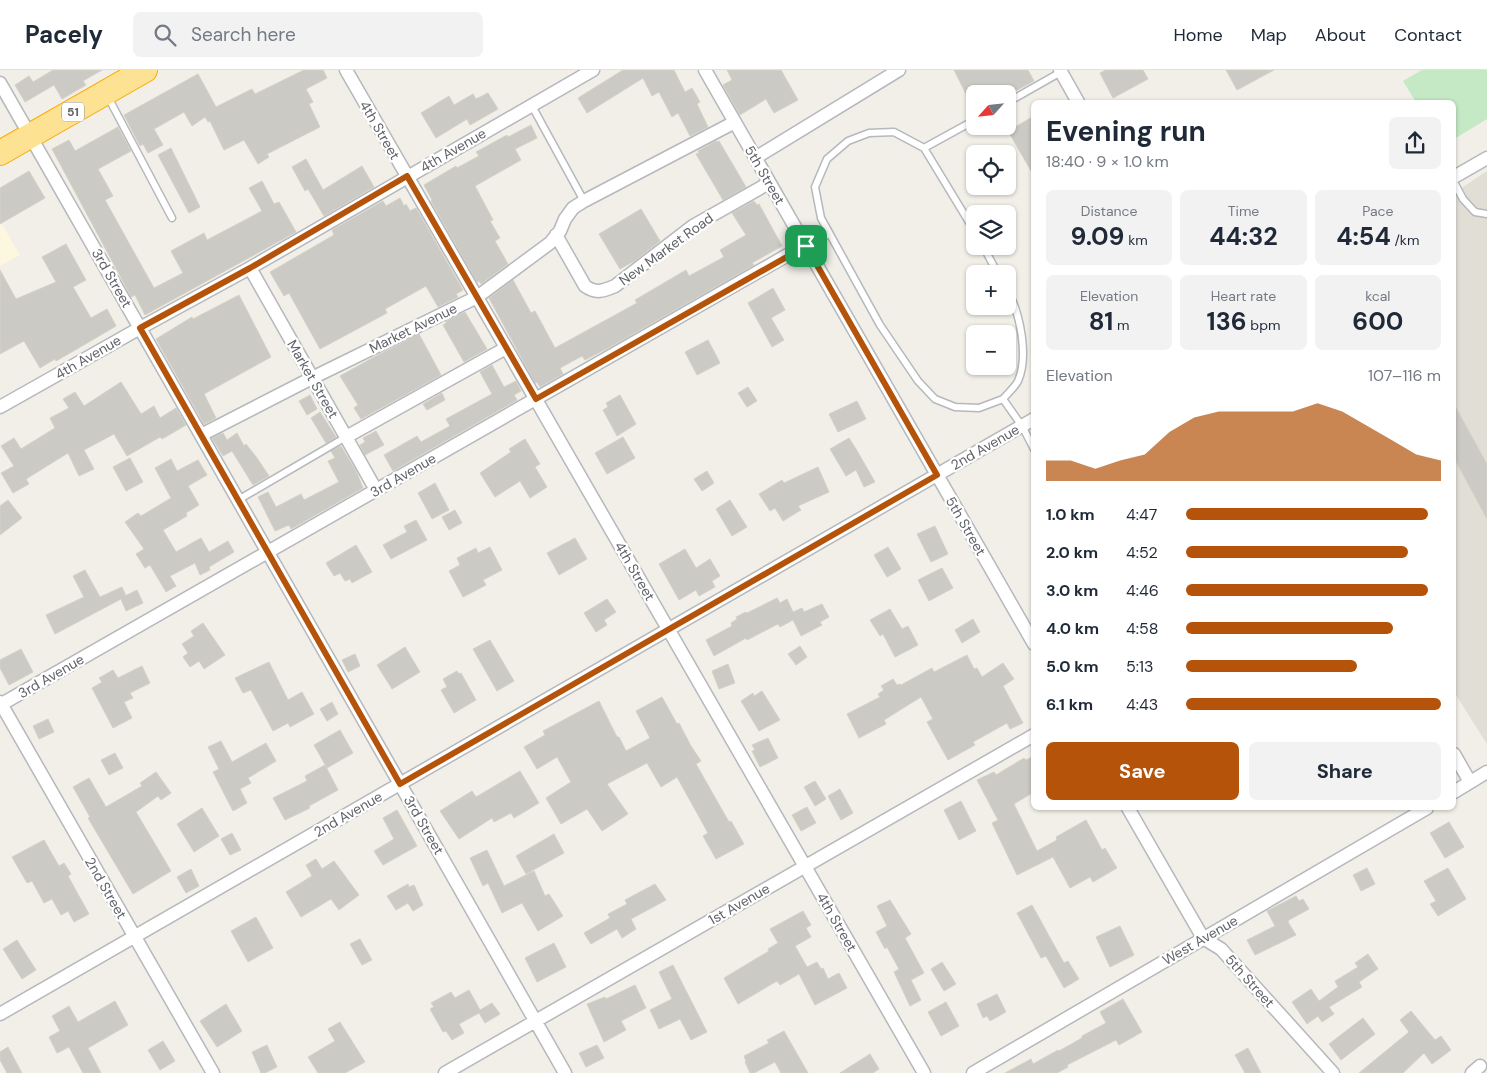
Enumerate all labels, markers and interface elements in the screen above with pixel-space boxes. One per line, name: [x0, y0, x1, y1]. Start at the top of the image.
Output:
search box: [133, 12, 483, 57]
text: Pacely: [25, 19, 103, 50]
icon: search: [151, 21, 179, 49]
text: Search here: [191, 22, 296, 47]
text: Home: [1173, 23, 1223, 47]
text: Map: [1251, 23, 1287, 47]
text: About: [1315, 23, 1366, 47]
text: Contact: [1394, 23, 1462, 47]
north arrow: [966, 85, 1016, 135]
map controls: [966, 85, 1016, 375]
street label: 4th Street: [356, 97, 404, 163]
road number: 51: [62, 102, 84, 122]
text: Evening run: [1046, 113, 1206, 150]
button: share: [1389, 117, 1441, 169]
street label: 4th Avenue: [417, 124, 489, 176]
street label: 5th Street: [741, 142, 789, 208]
button: locate: [966, 145, 1016, 195]
text: 18:40 · 9 × 1.0 km: [1046, 151, 1169, 172]
text: Distance: [1081, 202, 1138, 220]
text: Time: [1228, 202, 1259, 220]
text: Pace: [1362, 202, 1394, 220]
button: layers: [966, 205, 1016, 255]
street label: New Market Road: [615, 209, 717, 289]
text: 9.09: [1071, 220, 1124, 253]
text: 44:32: [1209, 220, 1278, 253]
text: 4:54: [1336, 220, 1391, 253]
pin: [785, 225, 827, 267]
text: km: [1124, 231, 1148, 249]
text: /km: [1391, 231, 1419, 249]
icon: arrive: [792, 232, 820, 260]
street label: 3rd Street: [88, 245, 136, 311]
button: +: [966, 265, 1016, 315]
text: Elevation: [1080, 287, 1138, 305]
text: Heart rate: [1211, 287, 1276, 305]
text: kcal: [1365, 287, 1390, 305]
street label: Market Avenue: [366, 299, 460, 357]
text: 81: [1089, 305, 1113, 338]
text: 136: [1207, 305, 1247, 338]
text: 600: [1352, 305, 1403, 338]
text: m: [1113, 316, 1129, 334]
text: bpm: [1247, 316, 1280, 334]
button: −: [966, 325, 1016, 375]
street label: 4th Avenue: [52, 331, 124, 383]
street label: Market Street: [283, 337, 343, 421]
text: Elevation: [1046, 365, 1113, 386]
text: 107–116 m: [1368, 365, 1441, 386]
street label: 2nd Avenue: [948, 420, 1023, 474]
street label: 3rd Avenue: [367, 449, 439, 501]
street label: 5th Street: [942, 493, 990, 559]
text: 1.0 km: [1046, 504, 1095, 525]
text: 4:47: [1126, 504, 1157, 525]
street label: 4th Street: [611, 538, 659, 604]
text: 2.0 km: [1046, 542, 1098, 563]
text: 4:52: [1126, 542, 1158, 563]
text: 3.0 km: [1046, 580, 1098, 601]
text: 4:46: [1126, 580, 1159, 601]
text: 4.0 km: [1046, 618, 1099, 639]
text: 4:58: [1126, 618, 1158, 639]
street label: 3rd Avenue: [15, 650, 87, 702]
text: 5.0 km: [1046, 656, 1099, 677]
text: 5:13: [1126, 656, 1153, 677]
text: 6.1 km: [1046, 694, 1093, 715]
text: 4:43: [1126, 694, 1158, 715]
button: Save: [1046, 742, 1239, 800]
button: Share: [1249, 742, 1441, 800]
street label: 2nd Avenue: [311, 787, 386, 841]
street label: 3rd Street: [400, 792, 448, 858]
street label: 2nd Street: [81, 854, 131, 922]
street label: 1st Avenue: [705, 879, 773, 929]
street label: 4th Street: [813, 889, 861, 955]
street label: West Avenue: [1159, 911, 1241, 969]
street label: 5th Street: [1221, 951, 1279, 1011]

